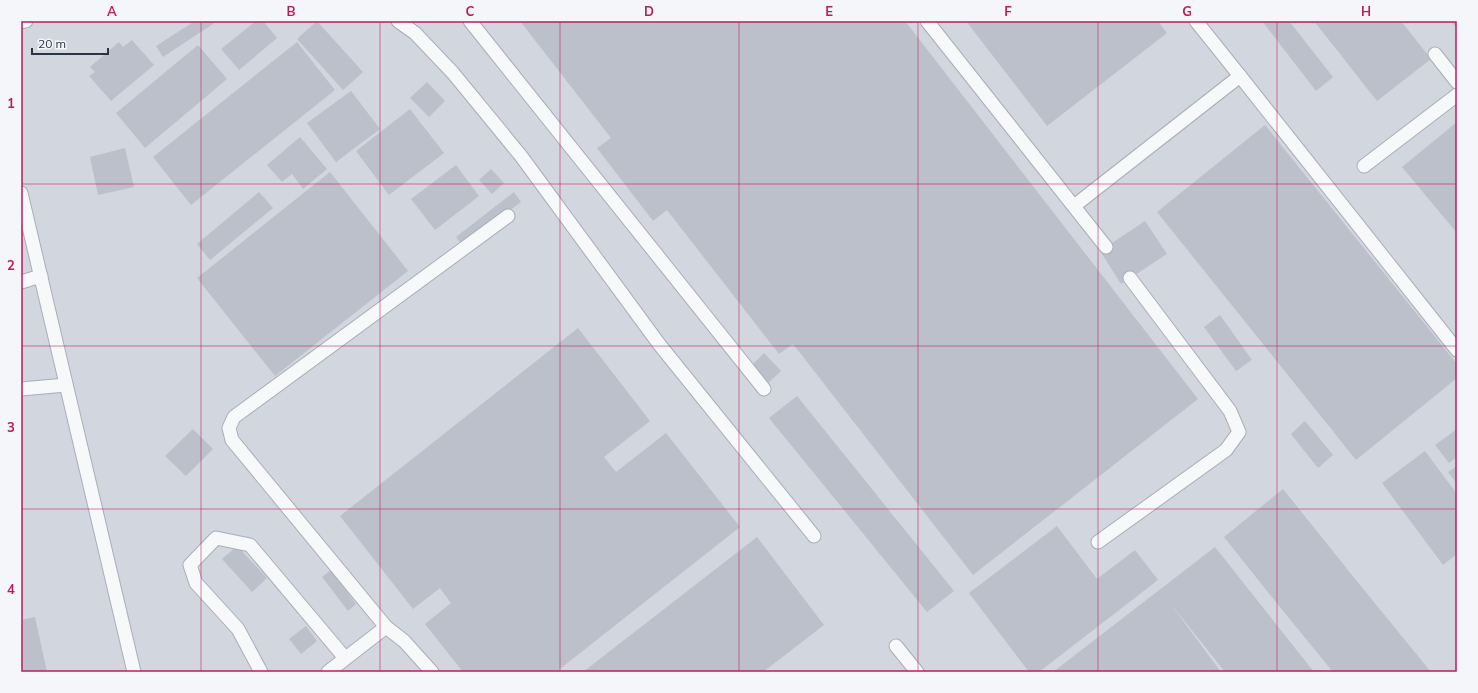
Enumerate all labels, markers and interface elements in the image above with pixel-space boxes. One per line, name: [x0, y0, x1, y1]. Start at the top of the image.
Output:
text: A: [107, 3, 117, 19]
text: B: [287, 3, 296, 19]
text: C: [466, 3, 475, 19]
text: D: [644, 3, 654, 19]
text: E: [825, 3, 833, 19]
text: F: [1004, 3, 1012, 19]
text: G: [1182, 3, 1192, 19]
text: H: [1361, 3, 1371, 19]
scale bar: [32, 30, 108, 56]
text: 20 m: [38, 36, 66, 51]
text: 1: [7, 95, 15, 111]
text: 2: [7, 257, 15, 273]
text: 3: [7, 419, 15, 435]
text: 4: [7, 581, 15, 597]

